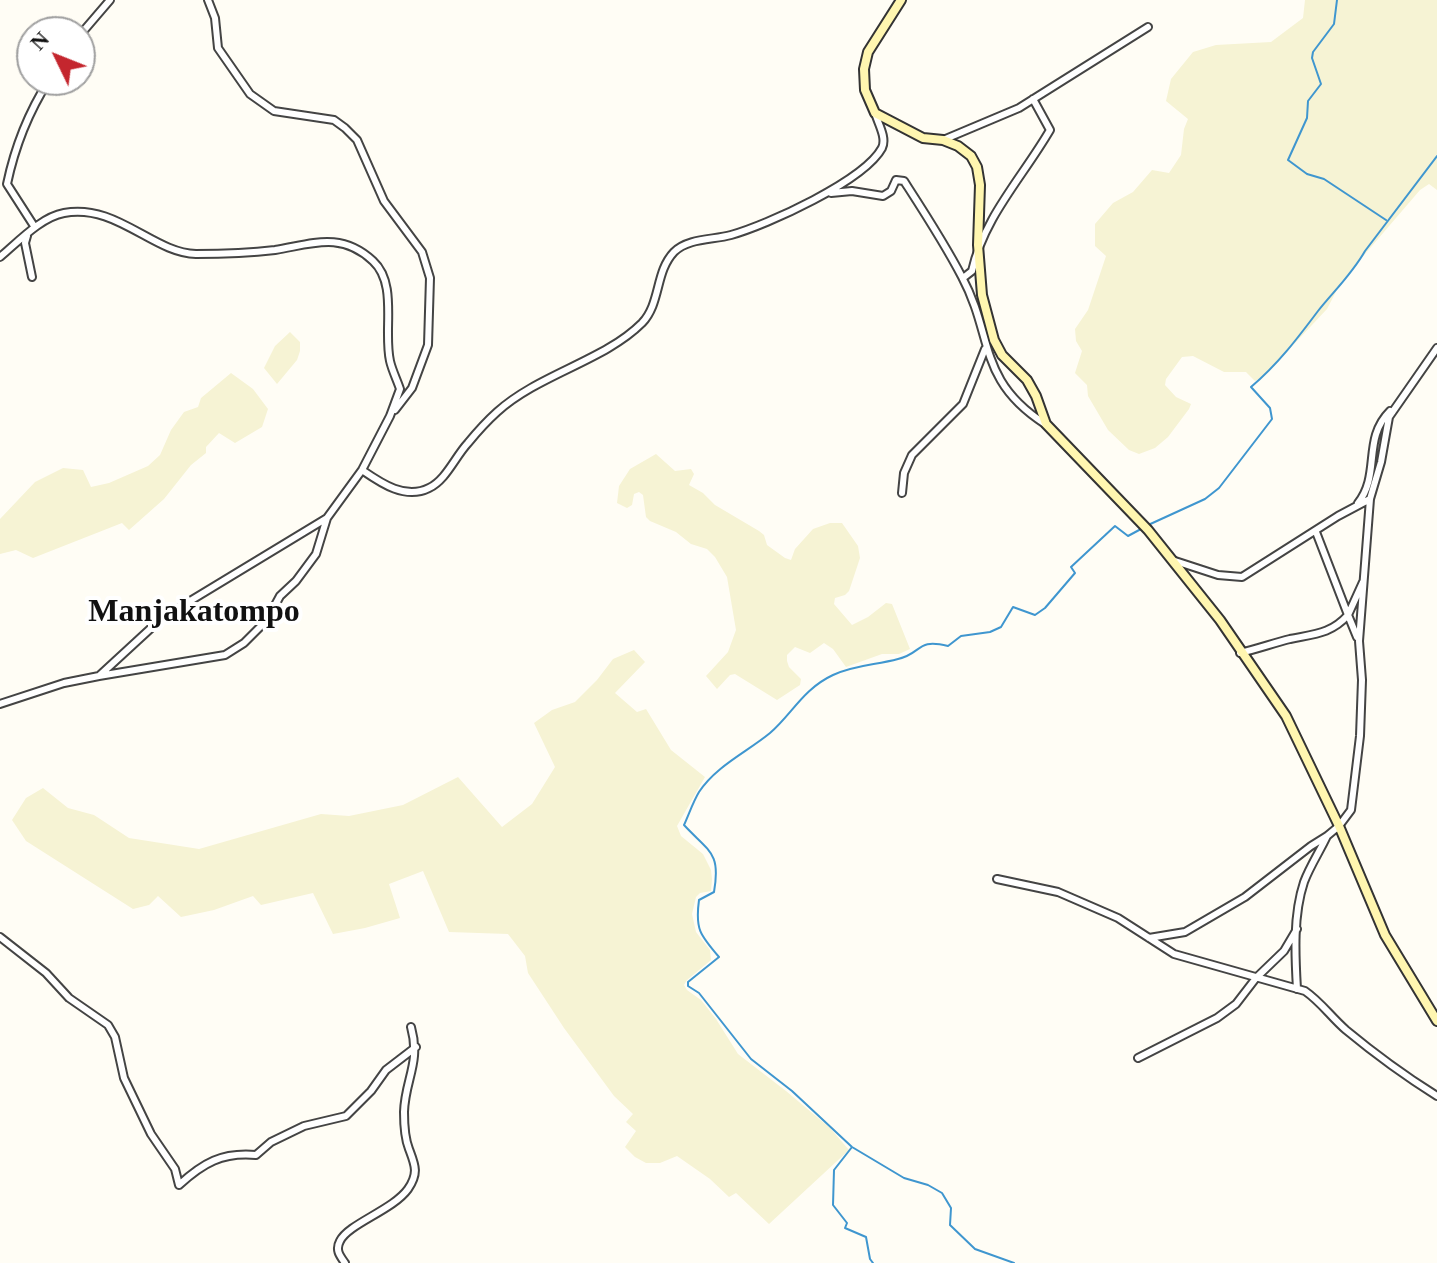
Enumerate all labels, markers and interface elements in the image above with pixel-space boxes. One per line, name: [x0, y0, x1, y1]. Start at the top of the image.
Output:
north arrow: [16, 16, 96, 96]
text: N: [25, 26, 54, 55]
district label: Manjakatompo: [88, 594, 300, 632]

